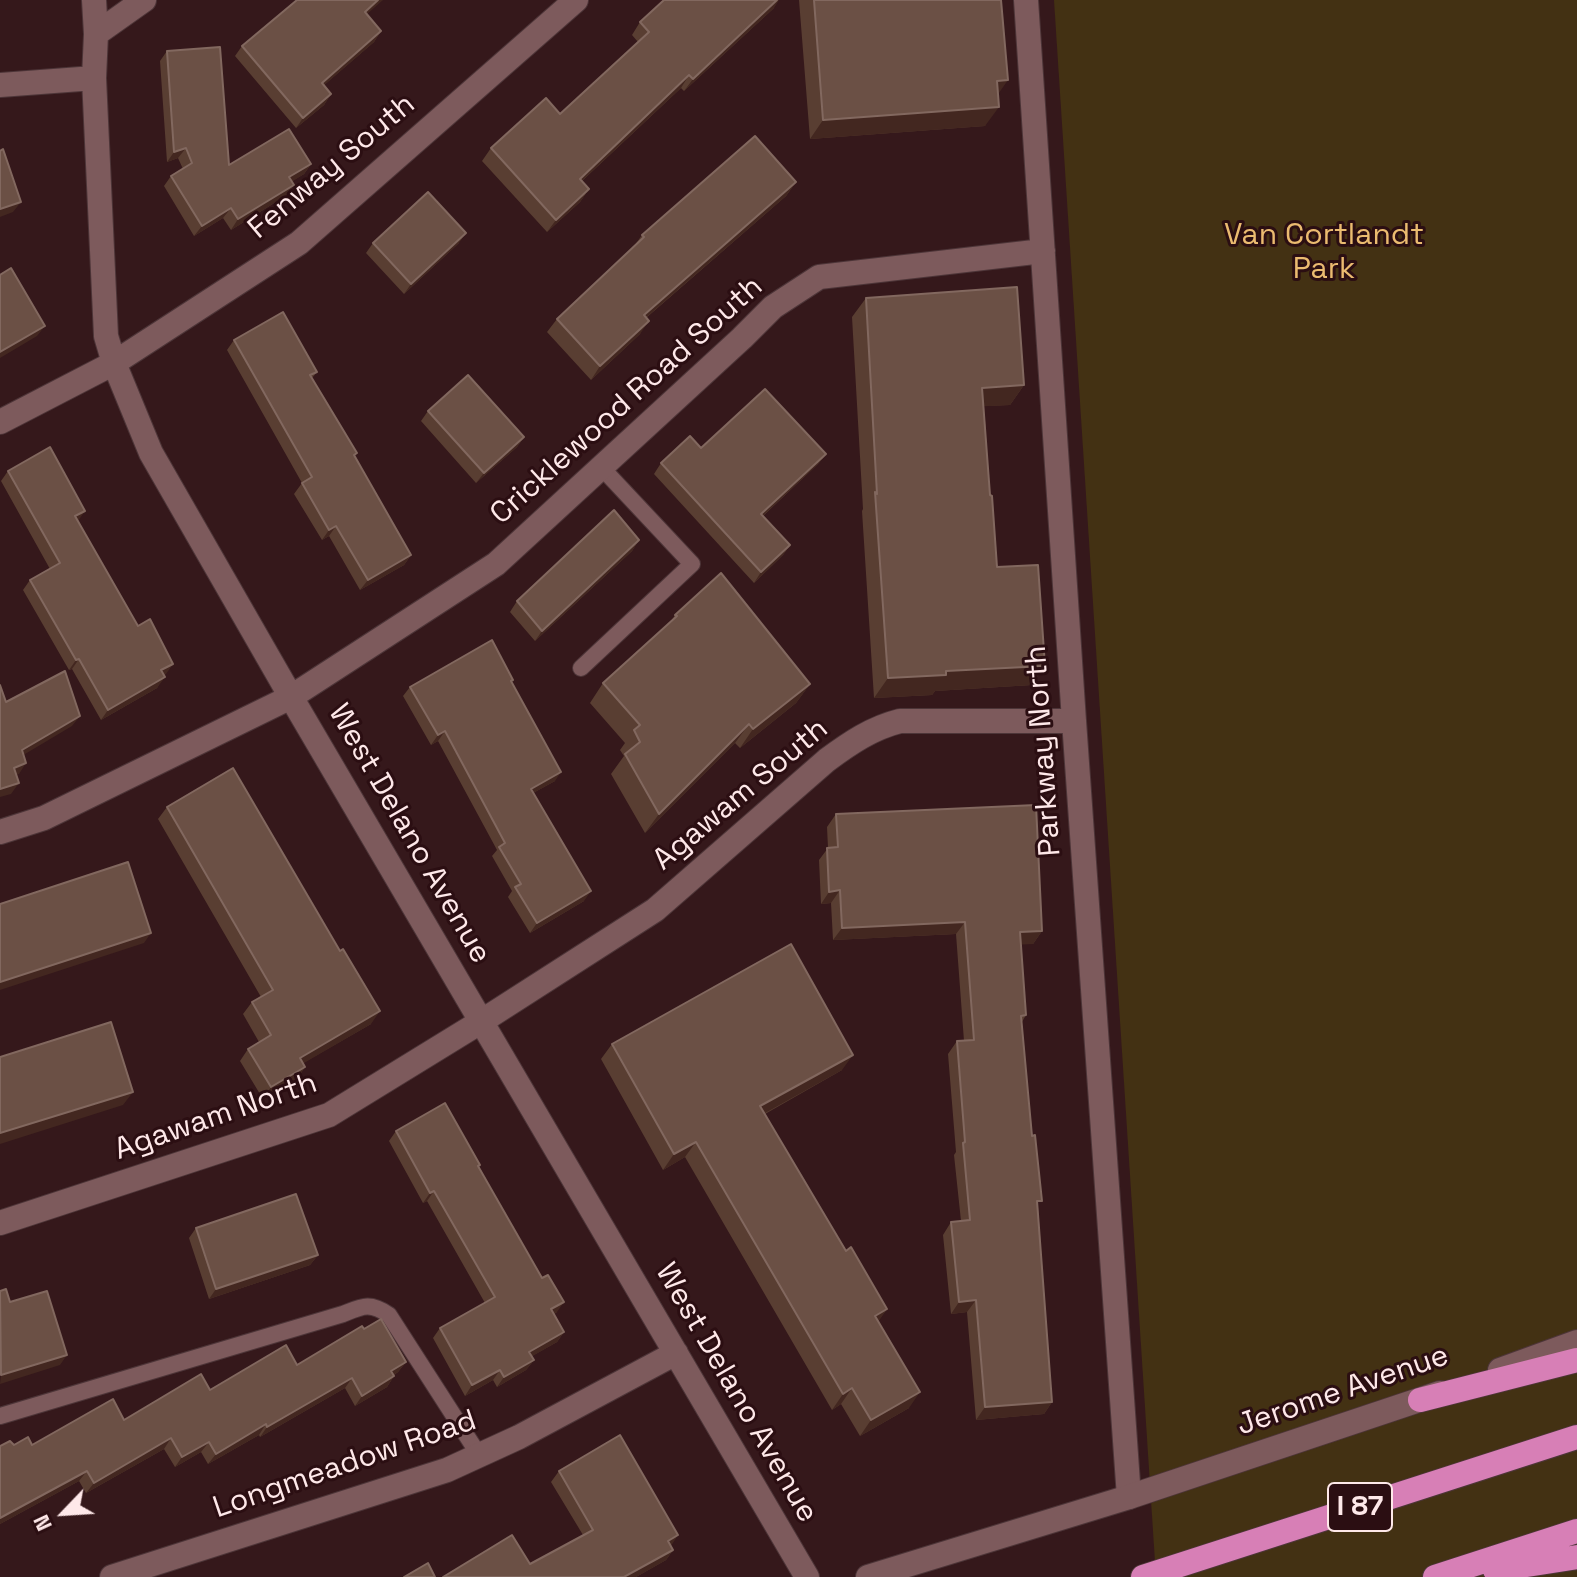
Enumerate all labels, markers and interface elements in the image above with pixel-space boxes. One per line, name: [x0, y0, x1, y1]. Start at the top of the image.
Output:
street label: Fenway South: [241, 87, 423, 247]
park label: Van Cortlandt Park: [1224, 218, 1424, 288]
street label: Cricklewood Road South: [484, 269, 770, 533]
street label: Parkway North: [1019, 644, 1069, 858]
street label: West Delano Avenue: [320, 698, 498, 970]
street label: Agawam South: [646, 711, 836, 879]
street label: Agawam North: [110, 1066, 322, 1168]
street label: West Delano Avenue: [647, 1257, 825, 1529]
street label: Jerome Avenue: [1233, 1338, 1453, 1444]
street label: Longmeadow Road: [209, 1403, 481, 1527]
north arrow: [24, 1473, 104, 1553]
road number: I 87: [1328, 1483, 1392, 1531]
text: N: [26, 1511, 58, 1536]

